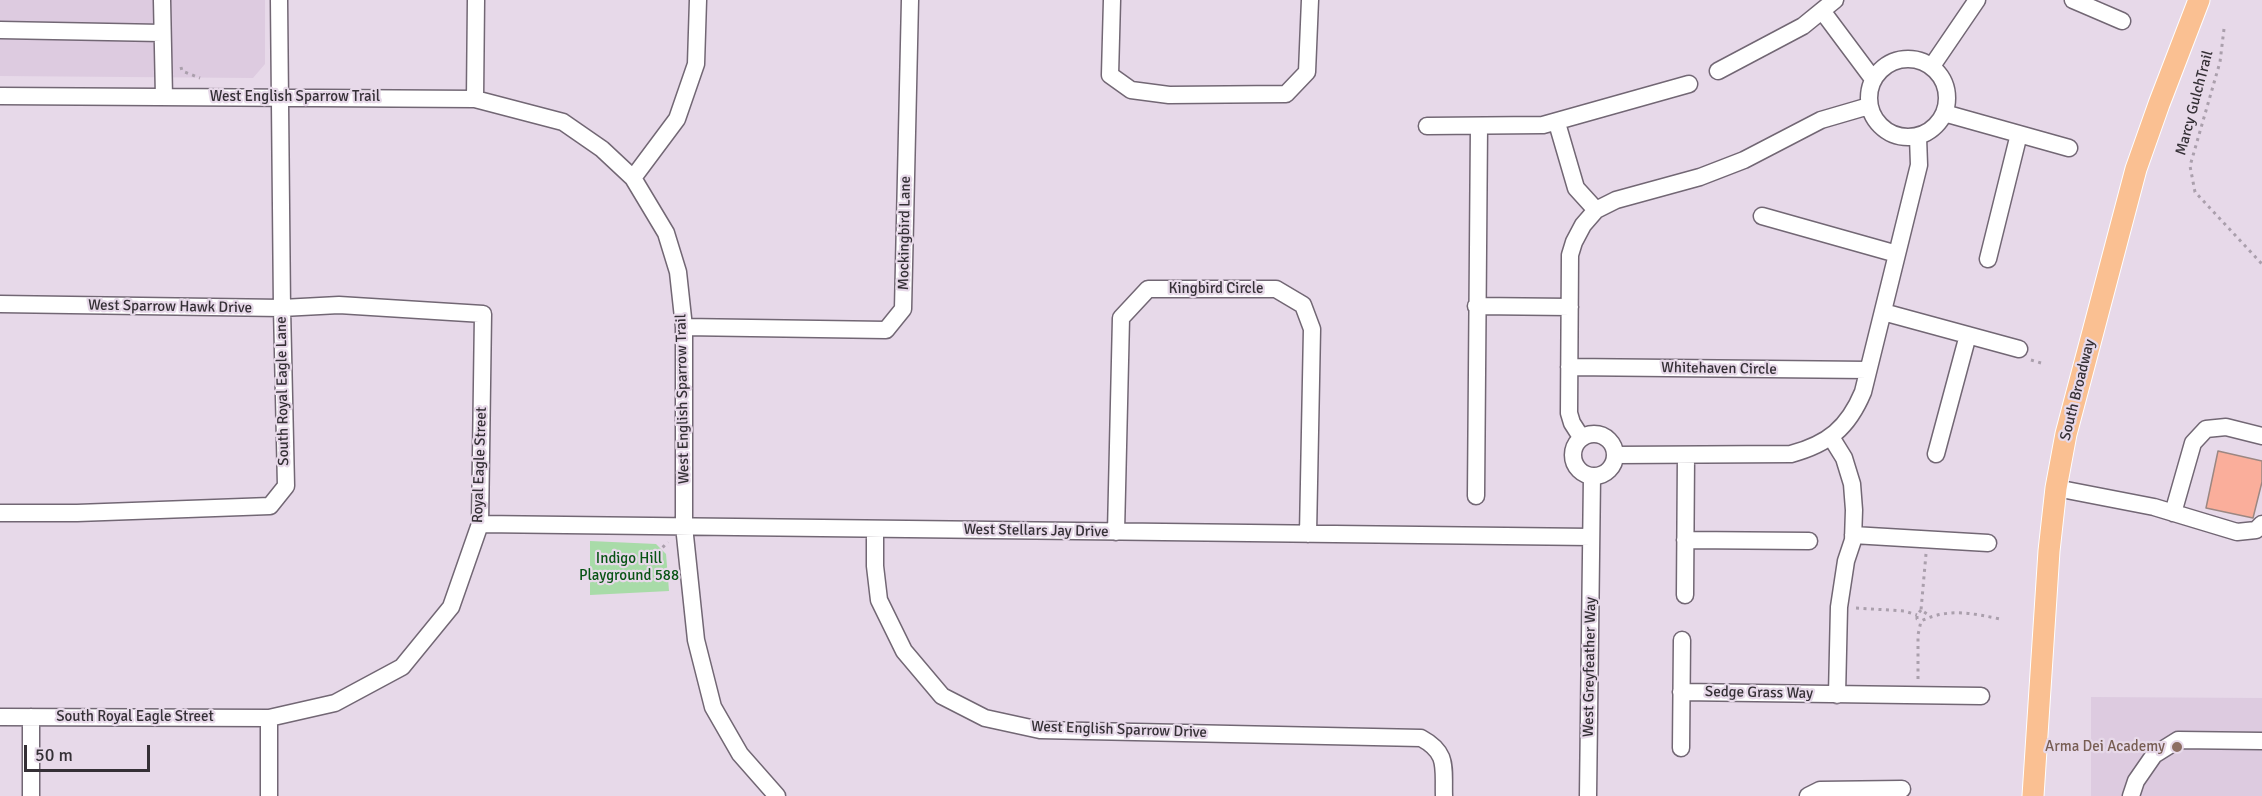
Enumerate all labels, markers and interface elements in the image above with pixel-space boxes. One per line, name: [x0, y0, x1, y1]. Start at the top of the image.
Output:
street label: Marcy GulchTrail: [2172, 49, 2218, 157]
street label: West English Sparrow Trail: [210, 88, 380, 106]
street label: Mockingbird Lane: [895, 176, 915, 290]
street label: Kingbird Circle: [1169, 280, 1263, 298]
street label: West Sparrow Hawk Drive: [88, 297, 252, 317]
street label: West English Sparrow Trail: [673, 314, 693, 484]
street label: South Royal Eagle Lane: [273, 316, 293, 466]
street label: South Broadway: [2057, 338, 2099, 442]
street label: Whitehaven Circle: [1661, 359, 1777, 379]
street label: Royal Eagle Street: [469, 406, 491, 524]
street label: West Stellars Jay Drive: [963, 521, 1109, 541]
park label: Indigo Hill Playground 588: [579, 550, 679, 585]
street label: West Greyfeather Way: [1580, 597, 1600, 737]
street label: Sedge Grass Way: [1705, 683, 1813, 703]
street label: South Royal Eagle Street: [56, 708, 214, 726]
street label: West English Sparrow Drive: [1031, 718, 1207, 742]
scale bar: [27, 733, 153, 771]
place label: Arma Dei Academy: [2045, 738, 2165, 756]
marker: Arma Dei Academy: [2170, 740, 2184, 754]
text: 50 m: [35, 744, 73, 766]

